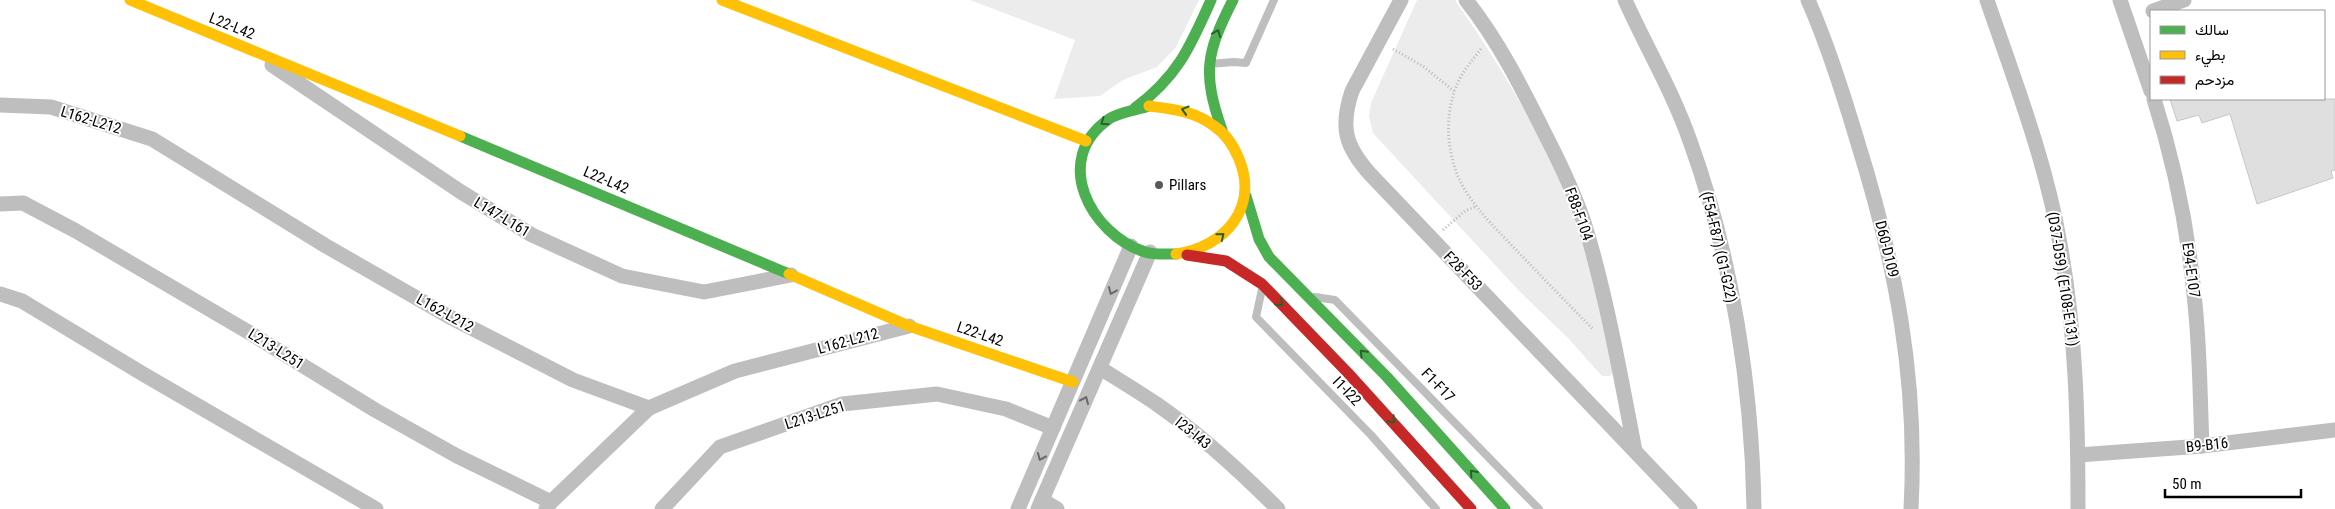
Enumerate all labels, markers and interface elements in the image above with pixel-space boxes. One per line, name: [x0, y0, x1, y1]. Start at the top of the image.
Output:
street label: L22-L42: [207, 9, 257, 43]
legend: [2150, 10, 2325, 100]
text: سالك: [2195, 21, 2229, 39]
one-way arrow: [1210, 29, 1221, 38]
text: بطيء: [2195, 46, 2225, 68]
text: مزدحم: [2195, 71, 2234, 90]
street label: L162-L212: [59, 102, 123, 138]
one-way arrow: [1182, 106, 1190, 116]
one-way arrow: [1100, 116, 1110, 125]
street label: L22-L42: [581, 162, 631, 198]
place label: Pillars: [1169, 176, 1206, 194]
marker: Pillars: [1153, 179, 1165, 191]
street label: F88-F104: [1561, 185, 1597, 243]
street label: (F54-F87) (G1-G22): [1697, 190, 1741, 304]
street label: L147-L161: [471, 193, 533, 241]
street label: (D37-D59) (E108-E131): [2043, 210, 2083, 348]
street label: D60-D109: [1871, 219, 1903, 279]
one-way arrow: [1216, 232, 1225, 241]
street label: E94-E107: [2178, 241, 2204, 299]
street label: F28-F53: [1440, 248, 1486, 294]
one-way arrow: [1108, 286, 1119, 295]
street label: L162-L212: [413, 290, 477, 336]
one-way arrow: [1274, 297, 1283, 306]
street label: L22-L42: [955, 318, 1005, 350]
street label: L162-L212: [816, 324, 880, 358]
street label: L213-L251: [245, 325, 307, 373]
one-way arrow: [1360, 350, 1369, 359]
street label: F1-F17: [1418, 364, 1458, 406]
street label: I1-I22: [1329, 373, 1365, 409]
one-way arrow: [1079, 396, 1090, 405]
street label: L213-L251: [783, 397, 847, 433]
street label: I23-I43: [1171, 413, 1215, 453]
one-way arrow: [1386, 415, 1395, 424]
street label: B9-B16: [2185, 434, 2229, 456]
one-way arrow: [1037, 452, 1047, 461]
scale bar: [2165, 466, 2301, 498]
one-way arrow: [1470, 469, 1479, 478]
text: 50 m: [2172, 475, 2202, 493]

